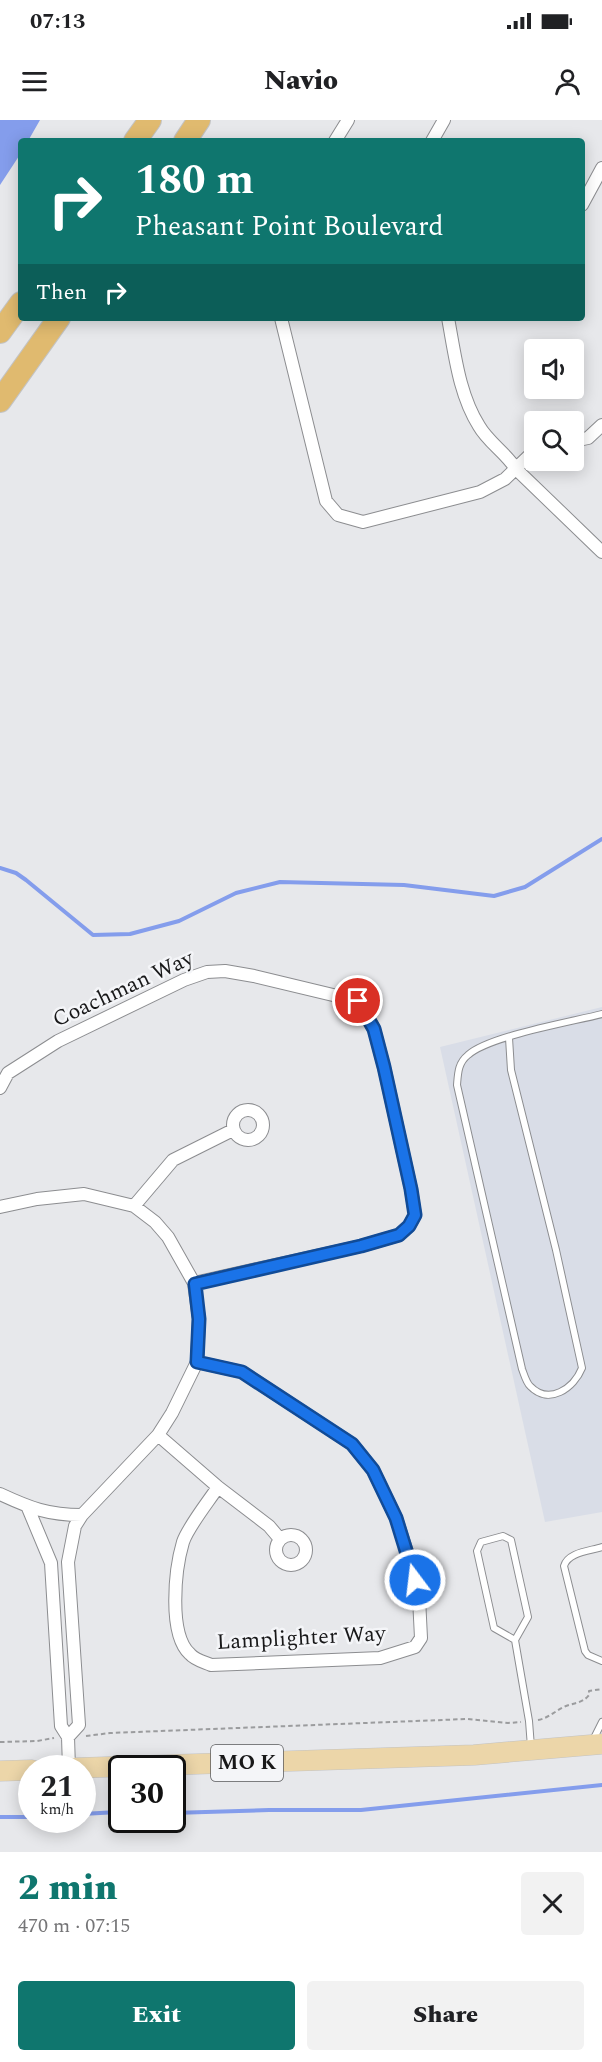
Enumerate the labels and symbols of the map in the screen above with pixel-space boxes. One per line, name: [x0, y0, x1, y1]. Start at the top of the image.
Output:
street label: Coachman Way: [47, 941, 200, 1036]
pin: [332, 975, 383, 1026]
position arrow: [383, 1548, 447, 1612]
street label: Lamplighter Way: [216, 1617, 388, 1659]
road number: MO K: [211, 1745, 283, 1781]
speed limit sign: 30: [108, 1755, 186, 1833]

